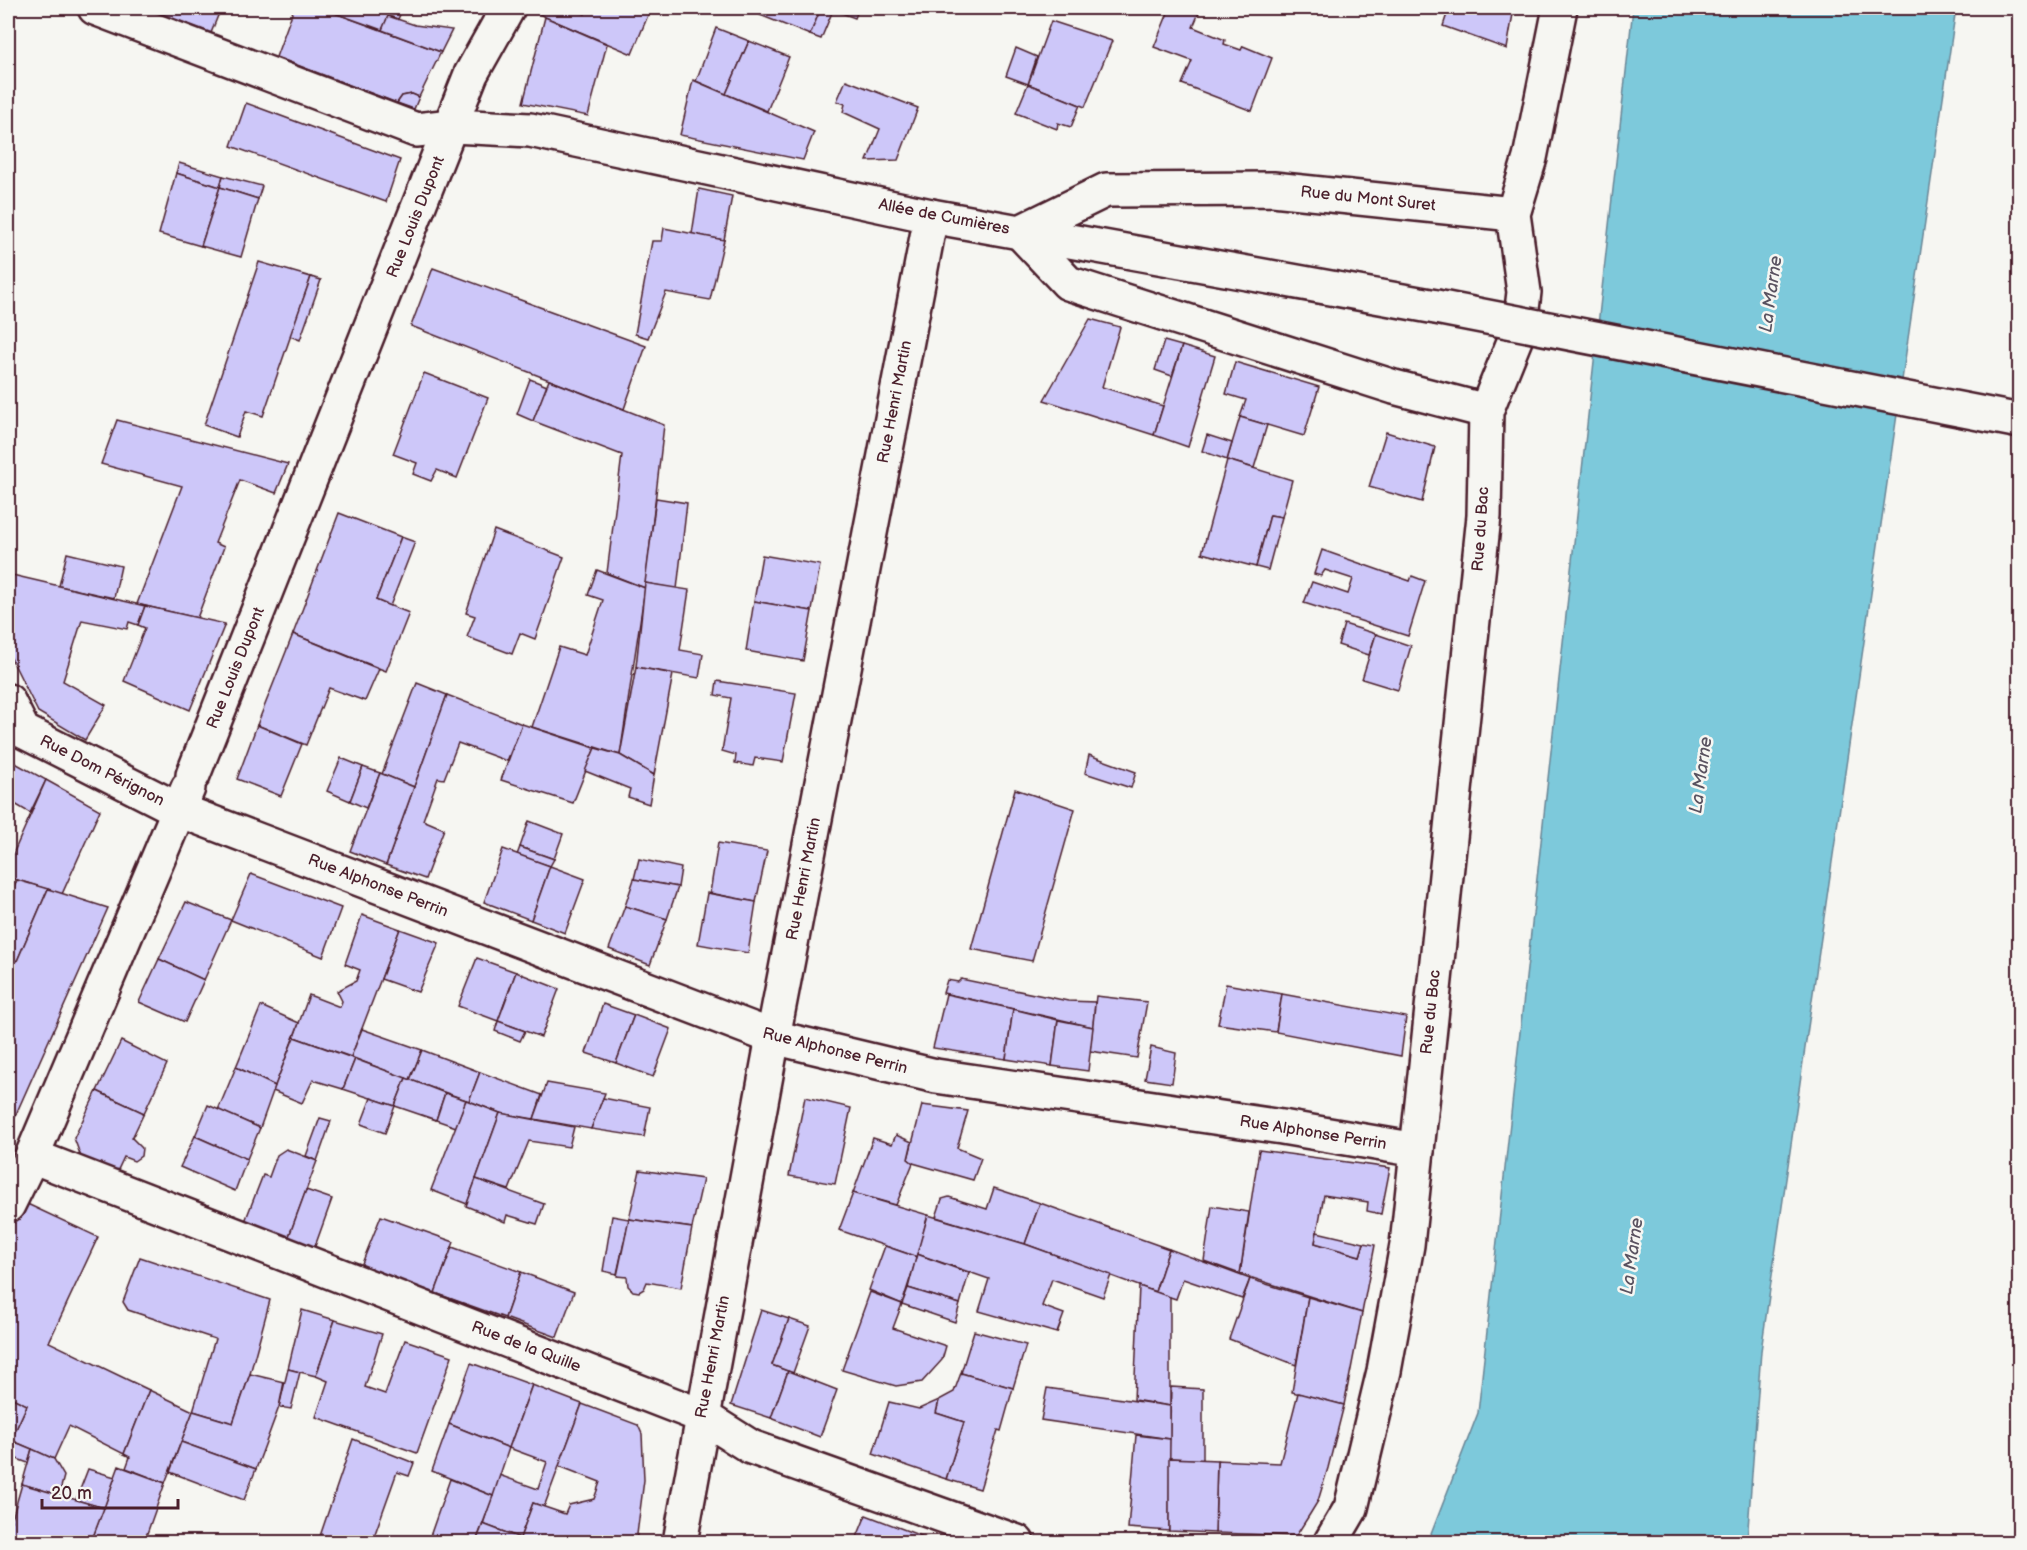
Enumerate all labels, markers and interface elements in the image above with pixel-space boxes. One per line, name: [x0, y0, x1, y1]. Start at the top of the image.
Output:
street label: Rue Louis Dupont: [383, 153, 449, 281]
street label: Rue du Mont Suret: [1299, 182, 1437, 216]
street label: Allée de Cumières: [877, 195, 1011, 239]
water label: La Marne: [1755, 254, 1787, 334]
street label: Rue Henri Martin: [874, 339, 916, 465]
street label: Rue du Bac: [1469, 486, 1493, 572]
street label: Rue Louis Dupont: [203, 604, 269, 732]
street label: Rue Dom Pérignon: [37, 731, 167, 811]
water label: La Marne: [1685, 735, 1717, 815]
street label: Rue Henri Martin: [783, 816, 825, 942]
street label: Rue Alphonse Perrin: [305, 850, 451, 922]
street label: Rue du Bac: [1417, 969, 1445, 1055]
street label: Rue Alphonse Perrin: [761, 1024, 909, 1078]
street label: Rue Alphonse Perrin: [1238, 1112, 1388, 1154]
water label: La Marne: [1616, 1216, 1648, 1296]
street label: Rue Henri Martin: [692, 1294, 734, 1420]
street label: Rue de la Quille: [469, 1317, 584, 1377]
scale bar: [42, 1472, 178, 1510]
text: 20 m: [51, 1483, 92, 1504]

